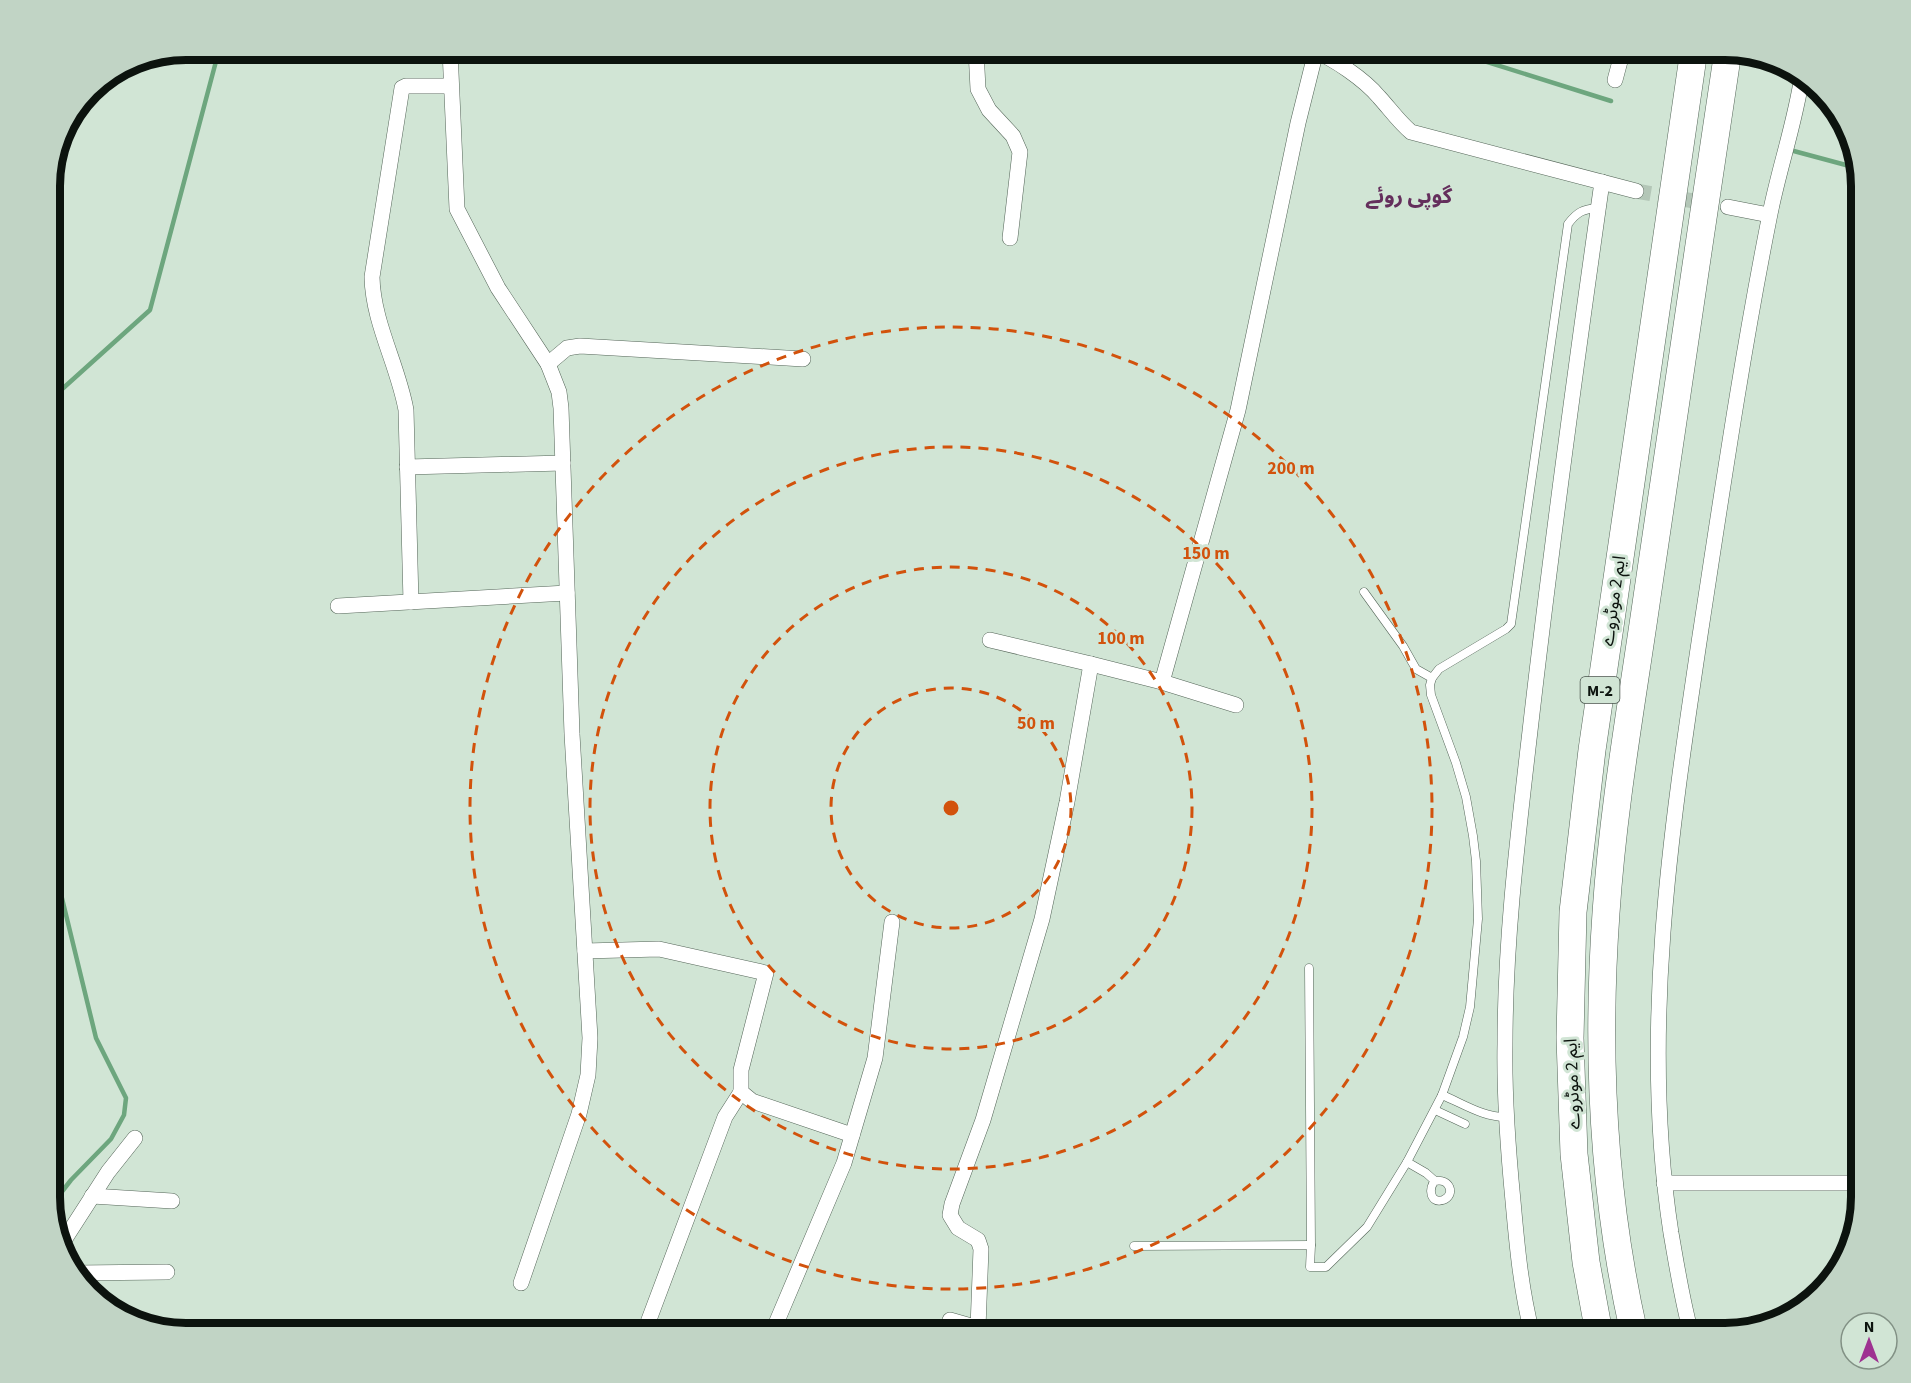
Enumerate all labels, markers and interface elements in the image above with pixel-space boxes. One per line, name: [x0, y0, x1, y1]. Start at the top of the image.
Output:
district label: گوپی روئے: [1366, 181, 1453, 211]
text: 200 m: [1267, 456, 1315, 481]
text: 150 m: [1182, 541, 1230, 566]
street label: ایم 2 موٹروے: [1595, 554, 1632, 648]
text: 100 m: [1097, 626, 1145, 651]
road number: M-2: [1580, 677, 1620, 703]
text: 50 m: [1017, 711, 1055, 736]
centre of rings: [941, 798, 961, 818]
street label: ایم 2 موٹروے: [1558, 1038, 1587, 1130]
north arrow: [1839, 1311, 1899, 1371]
text: N: [1864, 1316, 1874, 1338]

